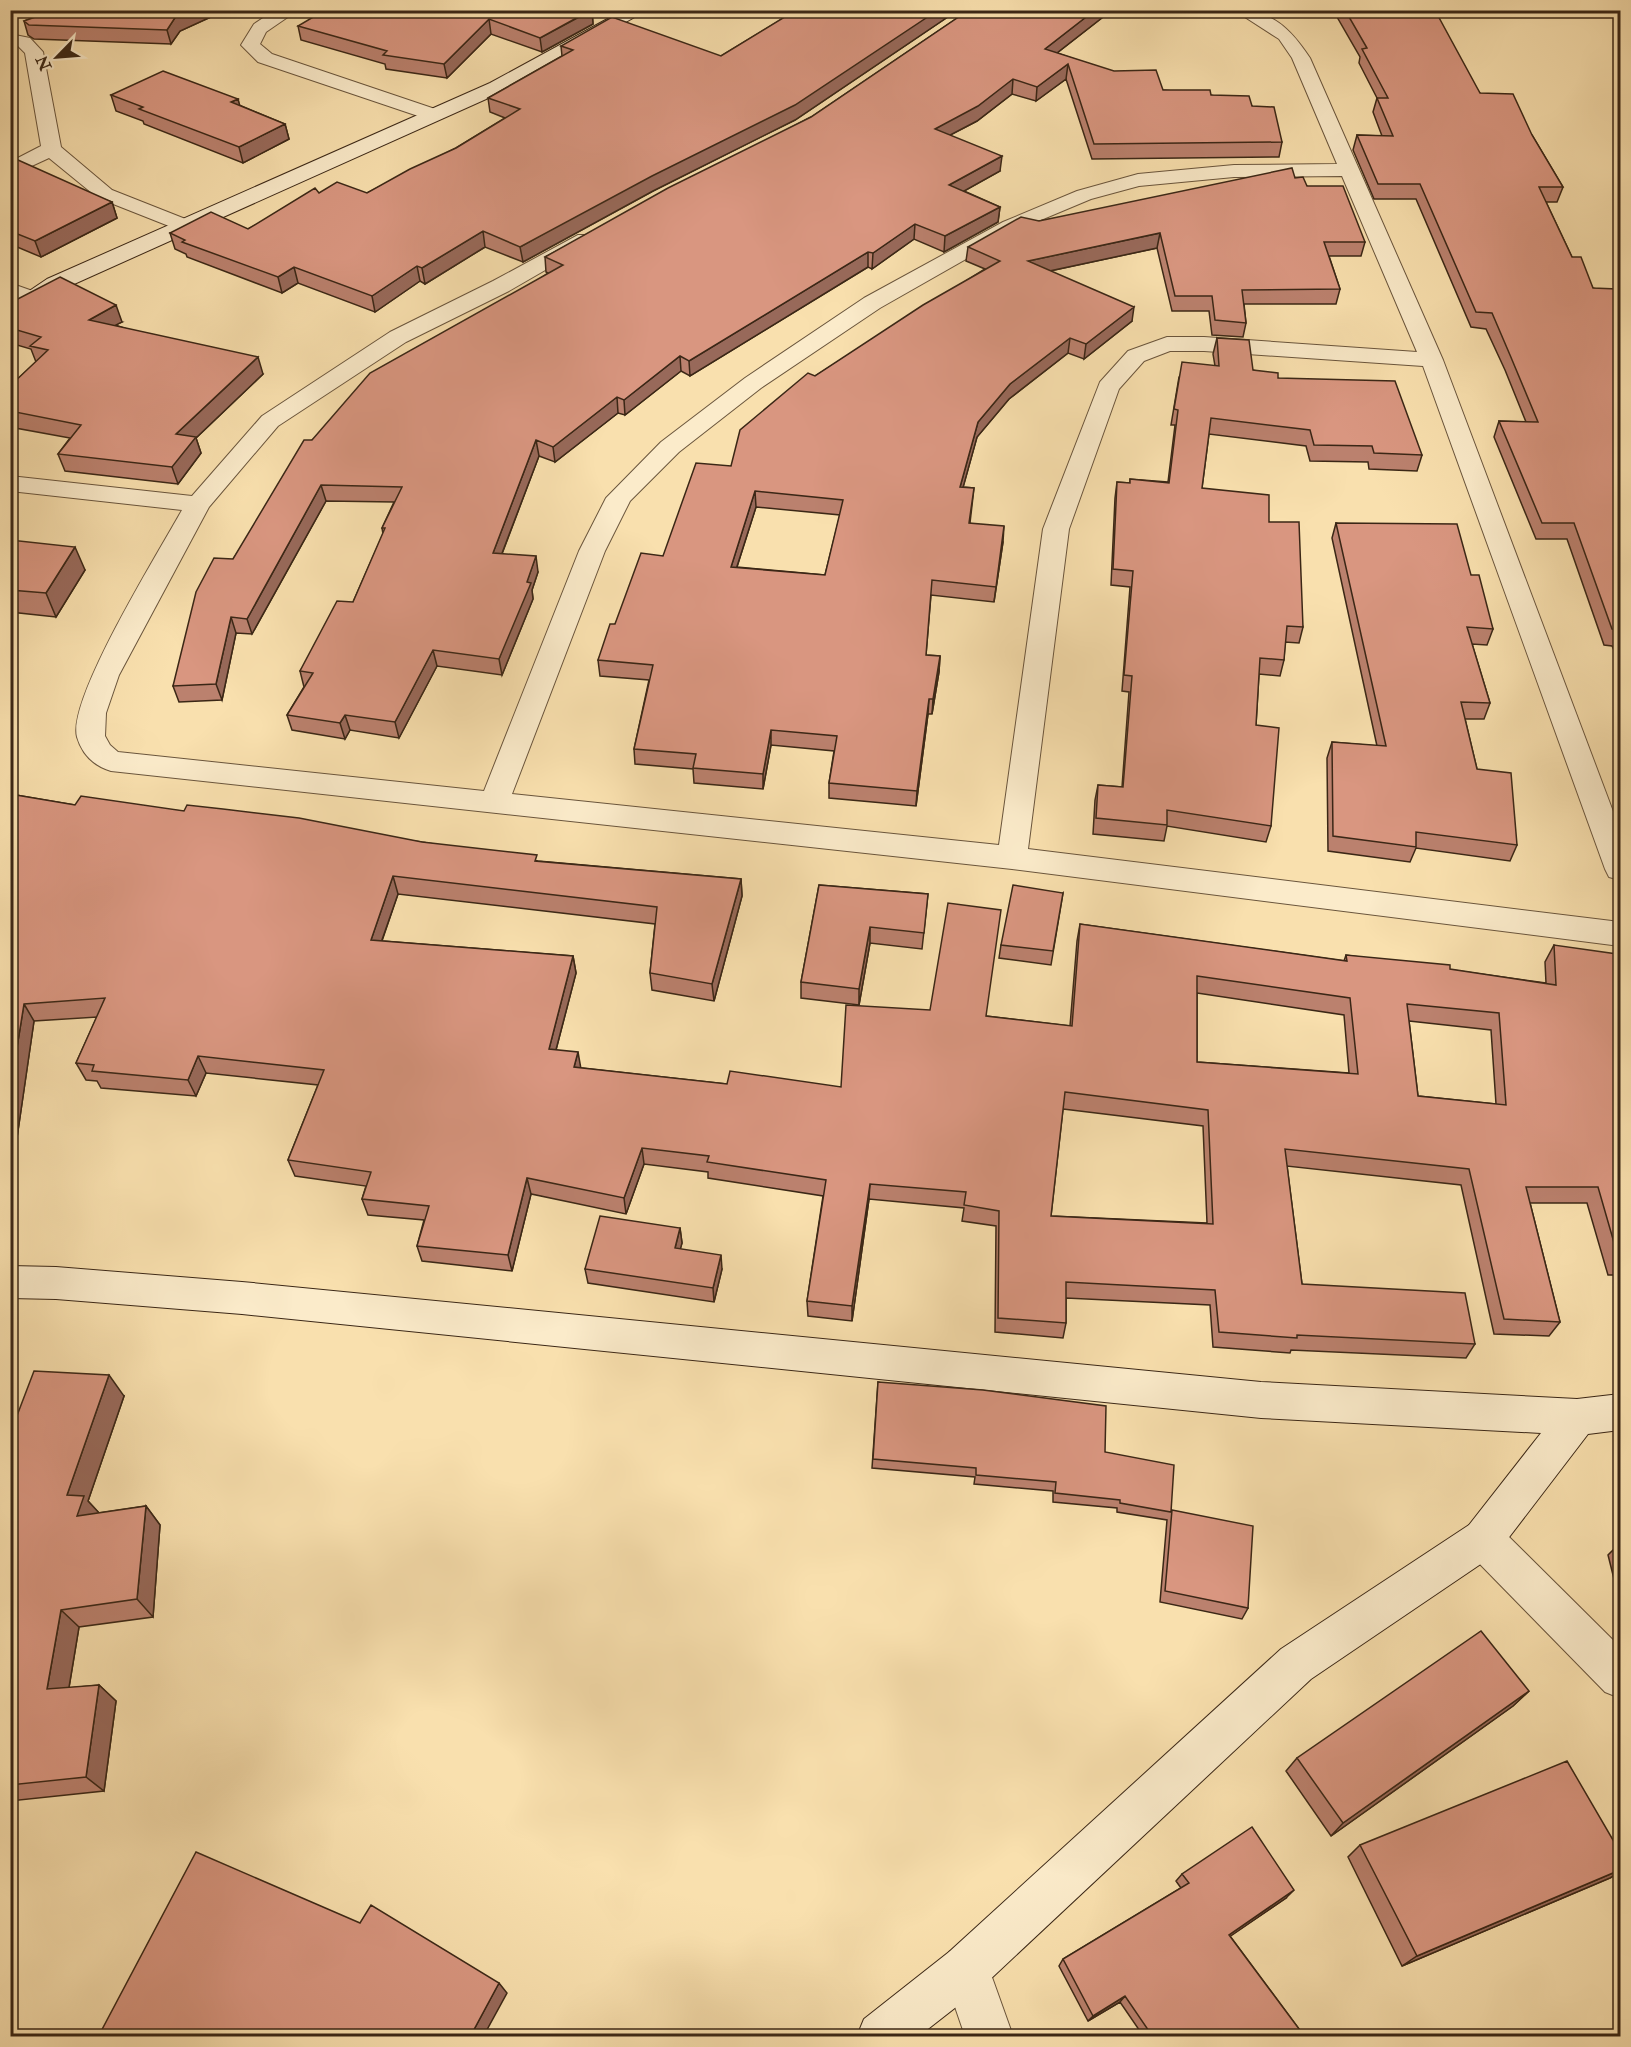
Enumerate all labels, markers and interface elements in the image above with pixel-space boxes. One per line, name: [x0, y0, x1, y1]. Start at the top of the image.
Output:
north arrow: [27, 27, 87, 87]
text: N: [32, 52, 57, 75]

